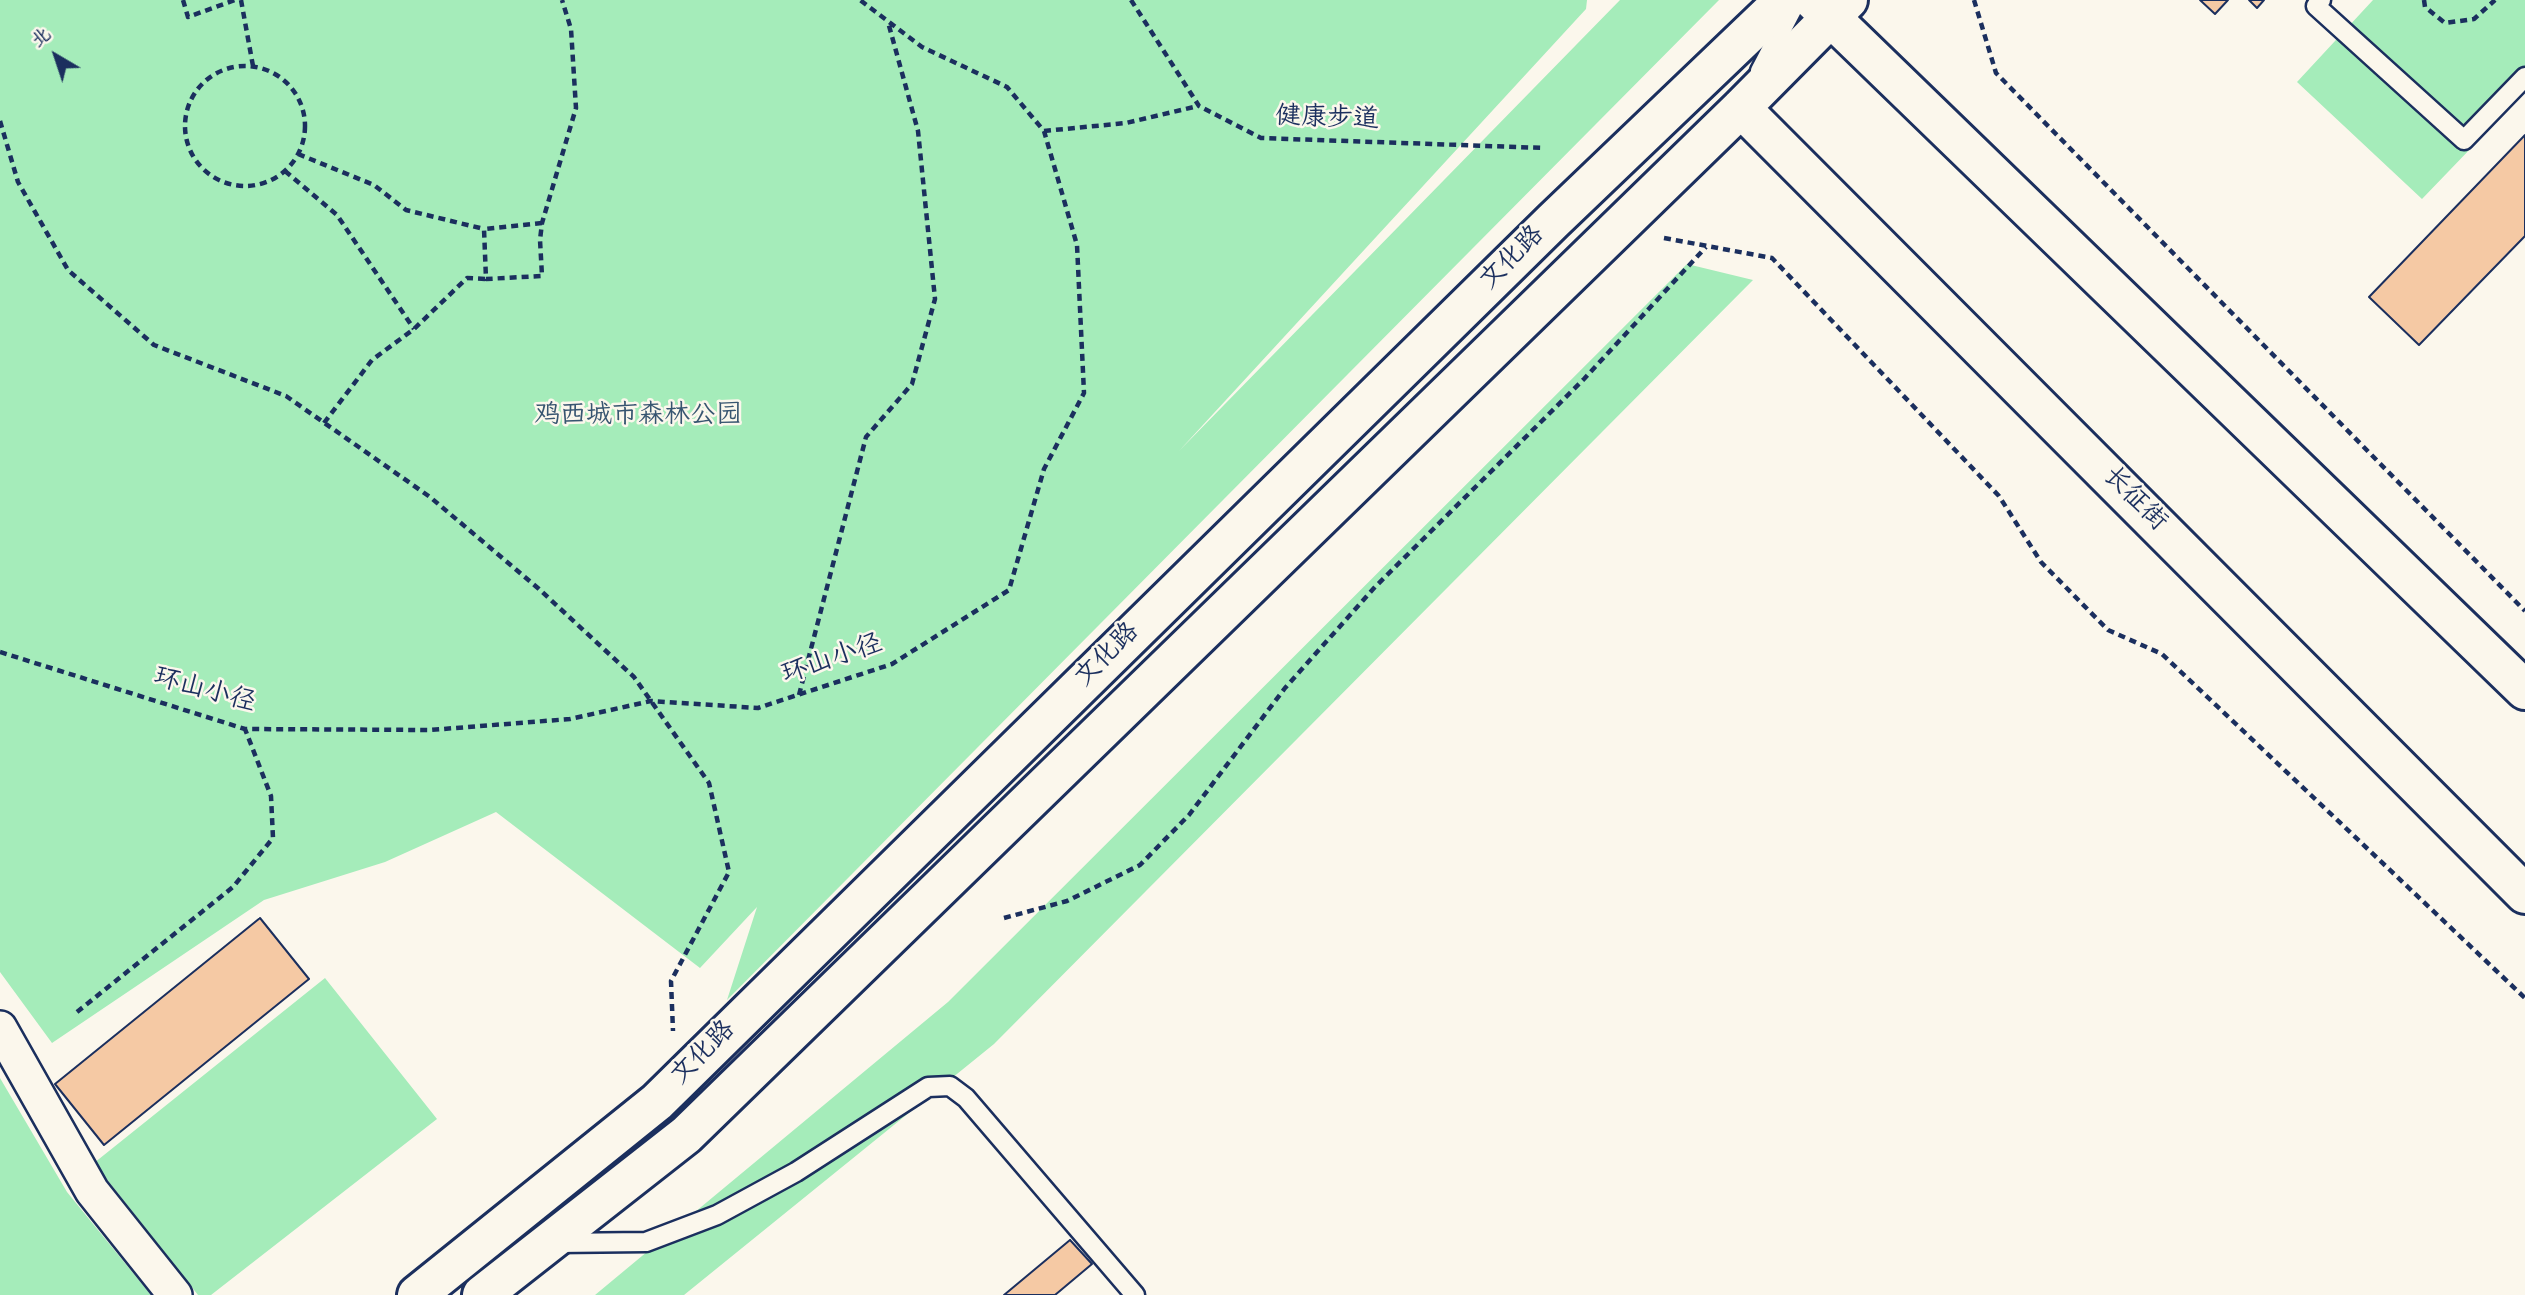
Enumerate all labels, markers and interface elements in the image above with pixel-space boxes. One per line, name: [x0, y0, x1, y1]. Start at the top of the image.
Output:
north arrow: [21, 21, 91, 91]
text: 北: [27, 23, 58, 56]
street label: 健康步道: [1274, 104, 1380, 138]
street label: 文化路: [1475, 221, 1553, 299]
park label: 鸡西城市森林公园: [534, 402, 742, 434]
street label: 长征街: [2094, 462, 2172, 540]
street label: 文化路: [1070, 618, 1148, 696]
street label: 环山小径: [779, 630, 887, 694]
street label: 环山小径: [150, 664, 258, 722]
street label: 文化路: [666, 1016, 744, 1094]

